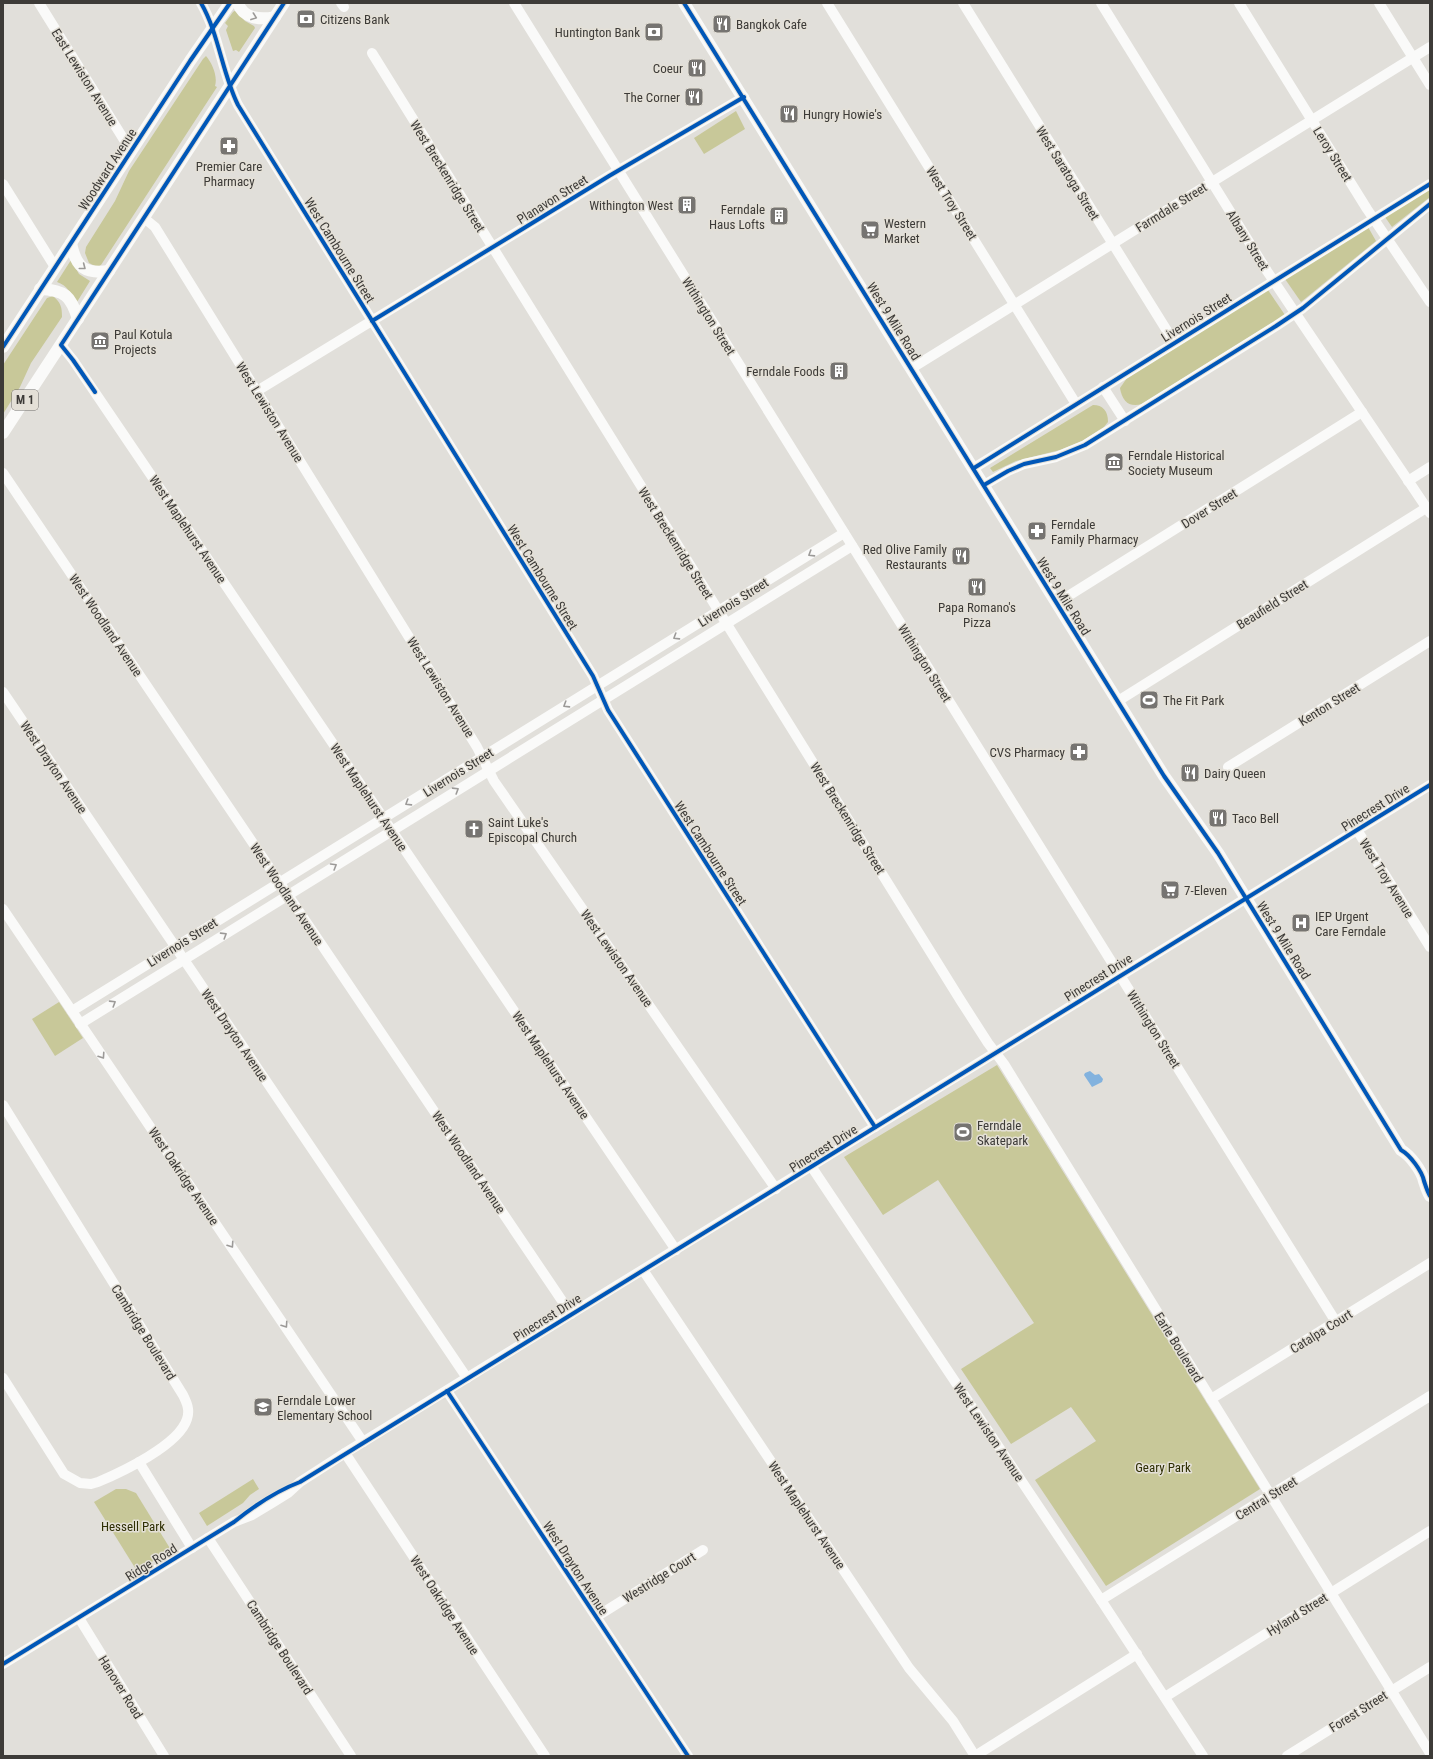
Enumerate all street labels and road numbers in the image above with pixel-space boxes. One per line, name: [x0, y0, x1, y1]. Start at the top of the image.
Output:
street label: East Lewiston Avenue: [49, 26, 121, 129]
street label: West Breckenridge Street: [407, 118, 488, 235]
street label: West Saratoga Street: [1033, 124, 1103, 223]
street label: Leroy Street: [1310, 124, 1355, 184]
street label: Woodward Avenue: [75, 126, 139, 213]
street label: West Troy Street: [923, 164, 980, 243]
street label: Planavon Street: [514, 172, 591, 227]
street label: Farmdale Street: [1133, 179, 1210, 235]
street label: West Cambourne Street: [301, 195, 378, 306]
street label: Albany Street: [1223, 207, 1272, 273]
street label: Withington Street: [679, 275, 739, 358]
street label: West 9 Mile Road: [864, 280, 924, 363]
street label: Livernois Street: [1158, 290, 1234, 345]
street label: West Lewiston Avenue: [233, 359, 306, 465]
road number: M 1: [12, 390, 38, 410]
street label: West Maplehurst Avenue: [146, 473, 229, 586]
street label: West Breckenridge Street: [635, 485, 716, 602]
street label: Dover Street: [1179, 485, 1240, 531]
street label: West Cambourne Street: [504, 522, 581, 633]
street label: West 9 Mile Road: [1034, 555, 1094, 638]
street label: West Woodland Avenue: [66, 571, 145, 679]
street label: Livernois Street: [695, 575, 771, 630]
street label: Beaufield Street: [1234, 577, 1311, 632]
street label: Withington Street: [895, 622, 955, 705]
street label: West Lewiston Avenue: [404, 634, 477, 740]
street label: Kenton Street: [1296, 680, 1363, 729]
street label: West Drayton Avenue: [17, 718, 90, 816]
street label: West Maplehurst Avenue: [327, 741, 410, 854]
street label: Livernois Street: [420, 745, 496, 800]
street label: West Breckenridge Street: [807, 760, 888, 877]
street label: Pinecrest Drive: [1339, 781, 1412, 834]
street label: West Cambourne Street: [671, 798, 750, 908]
street label: West Troy Avenue: [1356, 836, 1417, 921]
street label: West Woodland Avenue: [247, 840, 326, 948]
street label: West 9 Mile Road: [1254, 899, 1314, 982]
street label: West Lewiston Avenue: [577, 907, 656, 1010]
street label: Livernois Street: [144, 915, 220, 970]
street label: Pinecrest Drive: [1062, 951, 1135, 1004]
street label: West Drayton Avenue: [198, 986, 271, 1084]
street label: Withington Street: [1124, 988, 1184, 1071]
street label: West Maplehurst Avenue: [509, 1009, 592, 1122]
street label: West Woodland Avenue: [429, 1108, 508, 1216]
street label: Pinecrest Drive: [787, 1122, 860, 1175]
street label: West Oakridge Avenue: [145, 1125, 222, 1228]
street label: Cambridge Boulevard: [108, 1282, 179, 1383]
street label: Pinecrest Drive: [511, 1291, 584, 1344]
street label: Catalpa Court: [1287, 1306, 1355, 1356]
street label: Earle Boulevard: [1151, 1310, 1206, 1385]
street label: West Lewiston Avenue: [950, 1380, 1027, 1484]
street label: West Maplehurst Avenue: [765, 1459, 848, 1572]
street label: Central Street: [1233, 1473, 1300, 1523]
street label: West Drayton Avenue: [540, 1519, 611, 1618]
street label: Ridge Road: [123, 1541, 180, 1584]
street label: Westridge Court: [620, 1549, 698, 1606]
street label: West Oakridge Avenue: [407, 1553, 482, 1657]
street label: Hyland Street: [1264, 1590, 1331, 1639]
street label: Cambridge Boulevard: [243, 1597, 316, 1697]
street label: Hanover Road: [95, 1653, 146, 1722]
street label: Forest Street: [1326, 1688, 1390, 1735]

